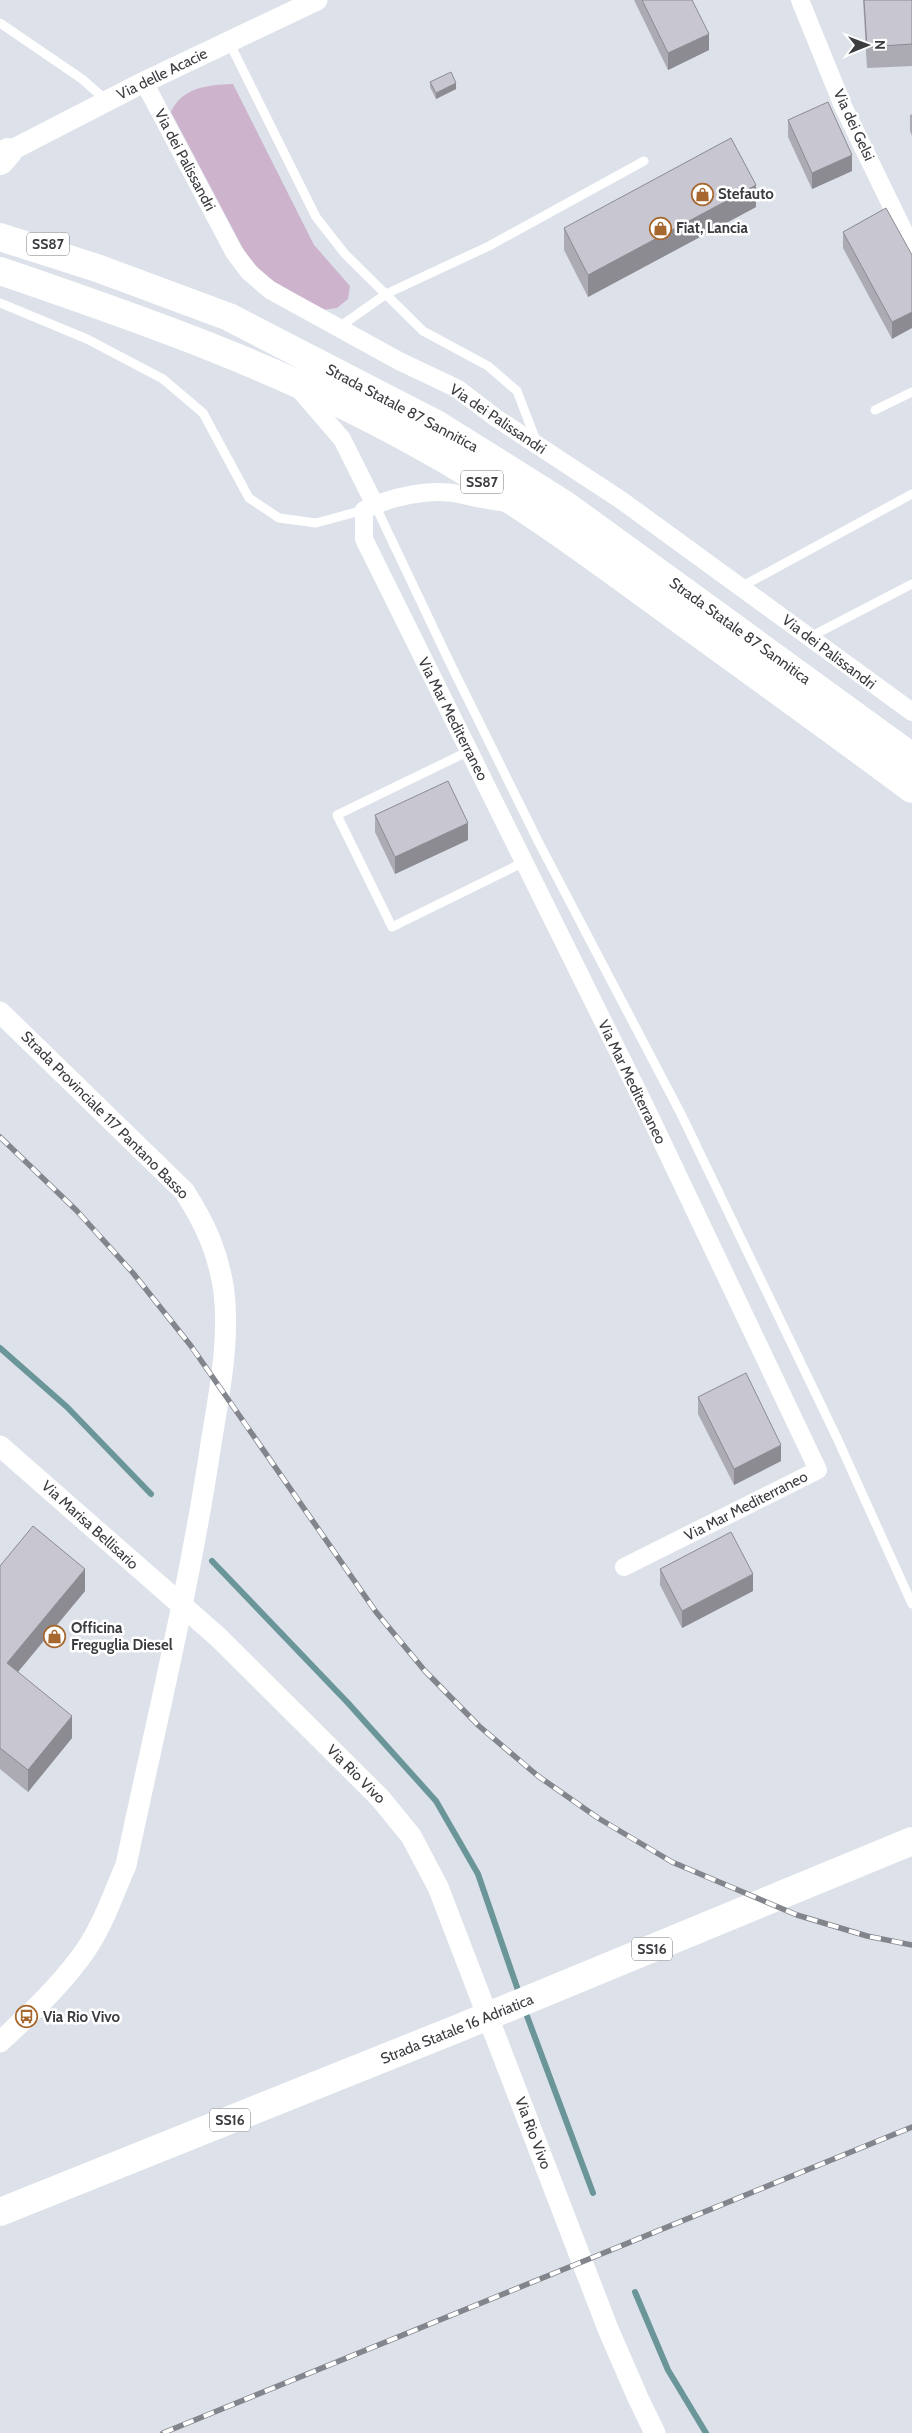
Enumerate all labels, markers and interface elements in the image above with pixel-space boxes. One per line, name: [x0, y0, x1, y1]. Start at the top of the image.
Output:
north arrow: [842, 20, 892, 70]
text: N: [871, 40, 889, 50]
street label: Via delle Acacie: [114, 44, 210, 104]
street label: Via dei Gelsi: [830, 86, 878, 164]
street label: Via dei Palissandri: [151, 106, 219, 214]
shop icon: Stefauto: [690, 182, 714, 206]
place label: Stefauto: [718, 185, 774, 203]
shop icon: Fiat, Lancia: [648, 216, 672, 240]
place label: Fiat, Lancia: [676, 219, 748, 237]
road number: SS87: [27, 232, 69, 255]
street label: Strada Statale 87 Sannitica: [323, 360, 482, 456]
street label: Via dei Palissandri: [446, 380, 550, 458]
road number: SS87: [461, 471, 503, 494]
street label: Strada Statale 87 Sannitica: [666, 574, 815, 689]
street label: Via dei Palissandri: [779, 611, 879, 693]
street label: Via Mar Mediterraneo: [414, 654, 492, 784]
street label: Via Mar Mediterraneo: [594, 1017, 670, 1147]
street label: Strada Provinciale 117 Pantano Basso: [17, 1027, 193, 1203]
street label: Via Mar Mediterraneo: [681, 1467, 811, 1545]
street label: Via Marisa Bellisario: [38, 1477, 142, 1573]
place label: Officina Freguglia Diesel: [71, 1619, 173, 1654]
shop icon: Officina Freguglia Diesel: [43, 1625, 67, 1649]
street label: Via Rio Vivo: [323, 1741, 389, 1807]
road number: SS16: [632, 1938, 672, 1960]
street label: Strada Statale 16 Adriatica: [378, 1990, 537, 2068]
bus stop icon: Via Rio Vivo: [15, 2005, 39, 2029]
place label: Via Rio Vivo: [43, 2008, 121, 2026]
street label: Via Rio Vivo: [511, 2094, 555, 2172]
road number: SS16: [210, 2108, 250, 2132]

